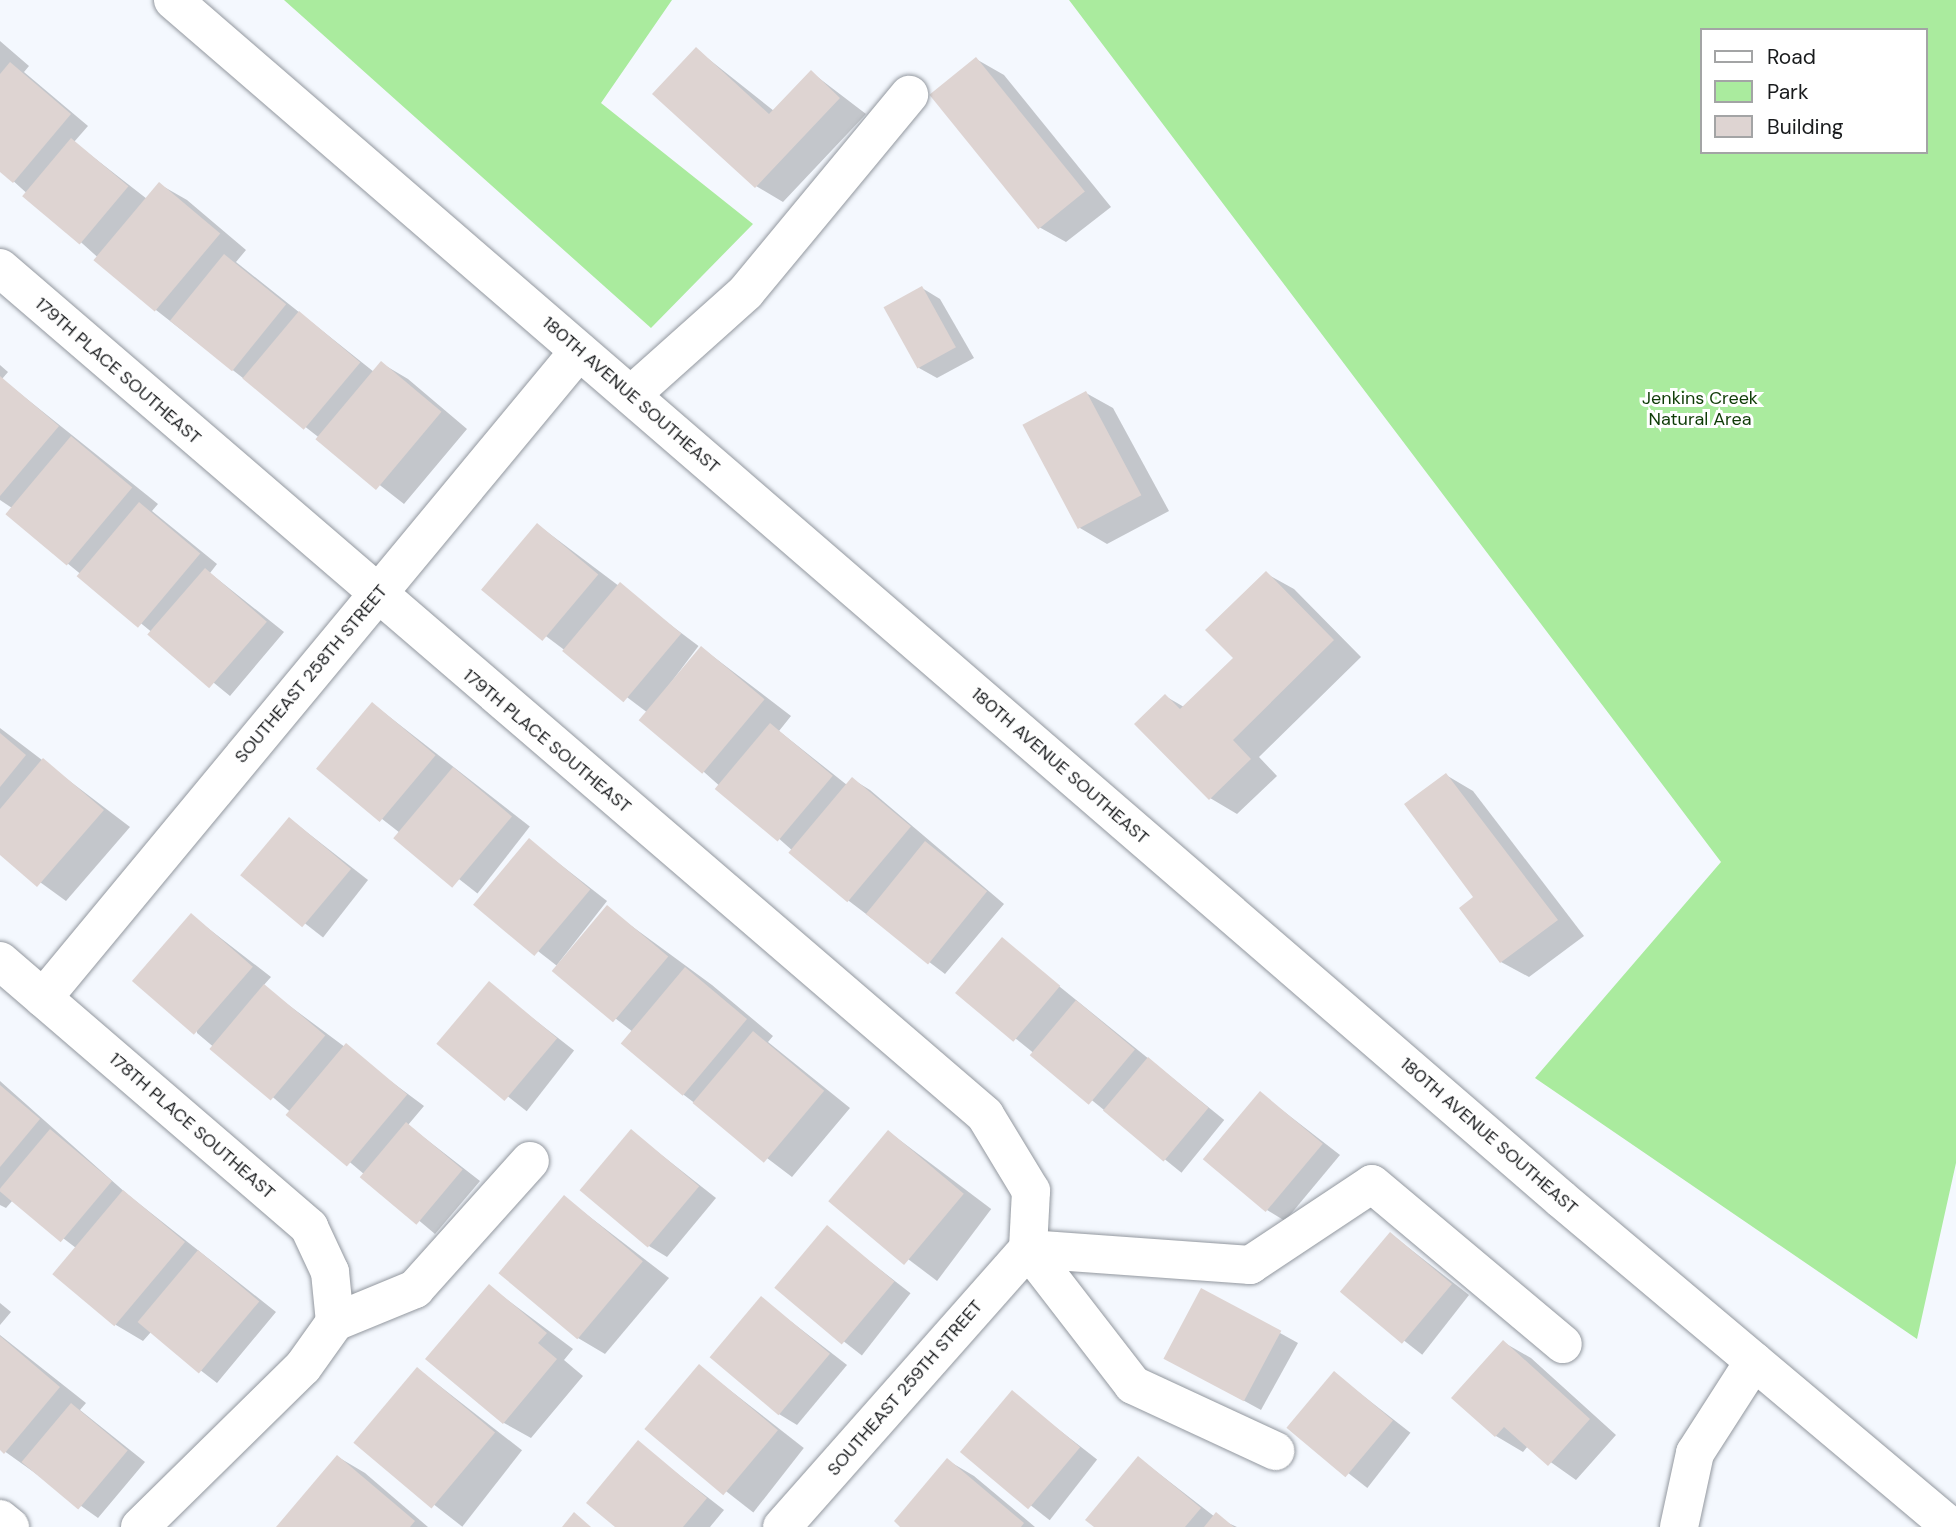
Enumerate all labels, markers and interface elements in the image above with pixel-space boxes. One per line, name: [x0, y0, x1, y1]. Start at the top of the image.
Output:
legend: [1700, 28, 1928, 154]
text: Road: [1767, 43, 1816, 71]
text: Park: [1767, 78, 1808, 106]
text: Building: [1767, 113, 1843, 141]
street label: 179TH PLACE SOUTHEAST: [31, 293, 205, 449]
street label: 180TH AVENUE SOUTHEAST: [538, 312, 724, 478]
park label: Jenkins Creek Natural Area: [1642, 388, 1758, 430]
street label: SOUTHEAST 258TH STREET: [230, 581, 392, 767]
street label: 179TH PLACE SOUTHEAST: [459, 664, 635, 818]
street label: 180TH AVENUE SOUTHEAST: [967, 683, 1153, 849]
street label: 178TH PLACE SOUTHEAST: [105, 1048, 279, 1204]
street label: 180TH AVENUE SOUTHEAST: [1396, 1053, 1582, 1219]
street label: SOUTHEAST 259TH STREET: [823, 1296, 987, 1480]

